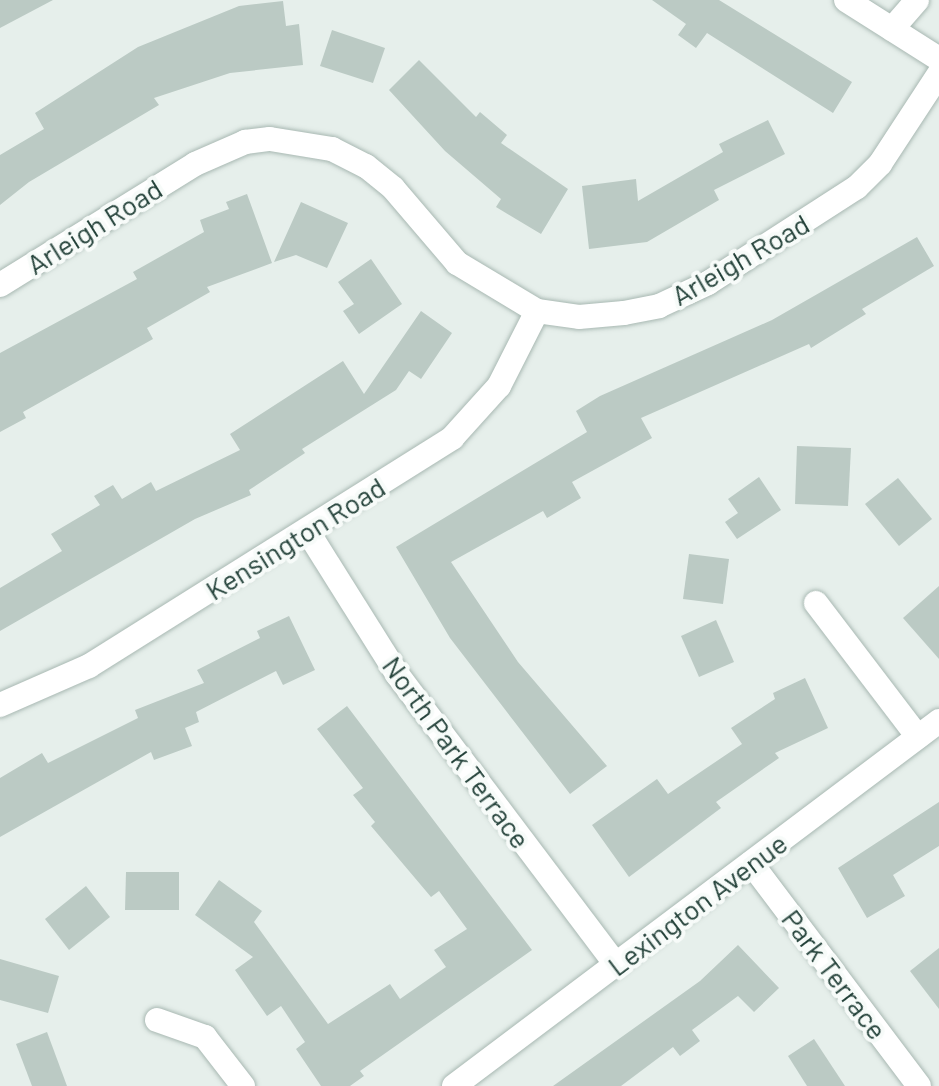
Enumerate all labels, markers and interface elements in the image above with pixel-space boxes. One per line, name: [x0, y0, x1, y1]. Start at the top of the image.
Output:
street label: Arleigh Road: [20, 171, 168, 281]
street label: Arleigh Road: [665, 206, 815, 312]
street label: Kensington Road: [199, 469, 391, 607]
street label: North Park Terrace: [376, 649, 538, 855]
street label: Lexington Avenue: [601, 826, 793, 982]
street label: Park Terrace: [775, 903, 895, 1045]

